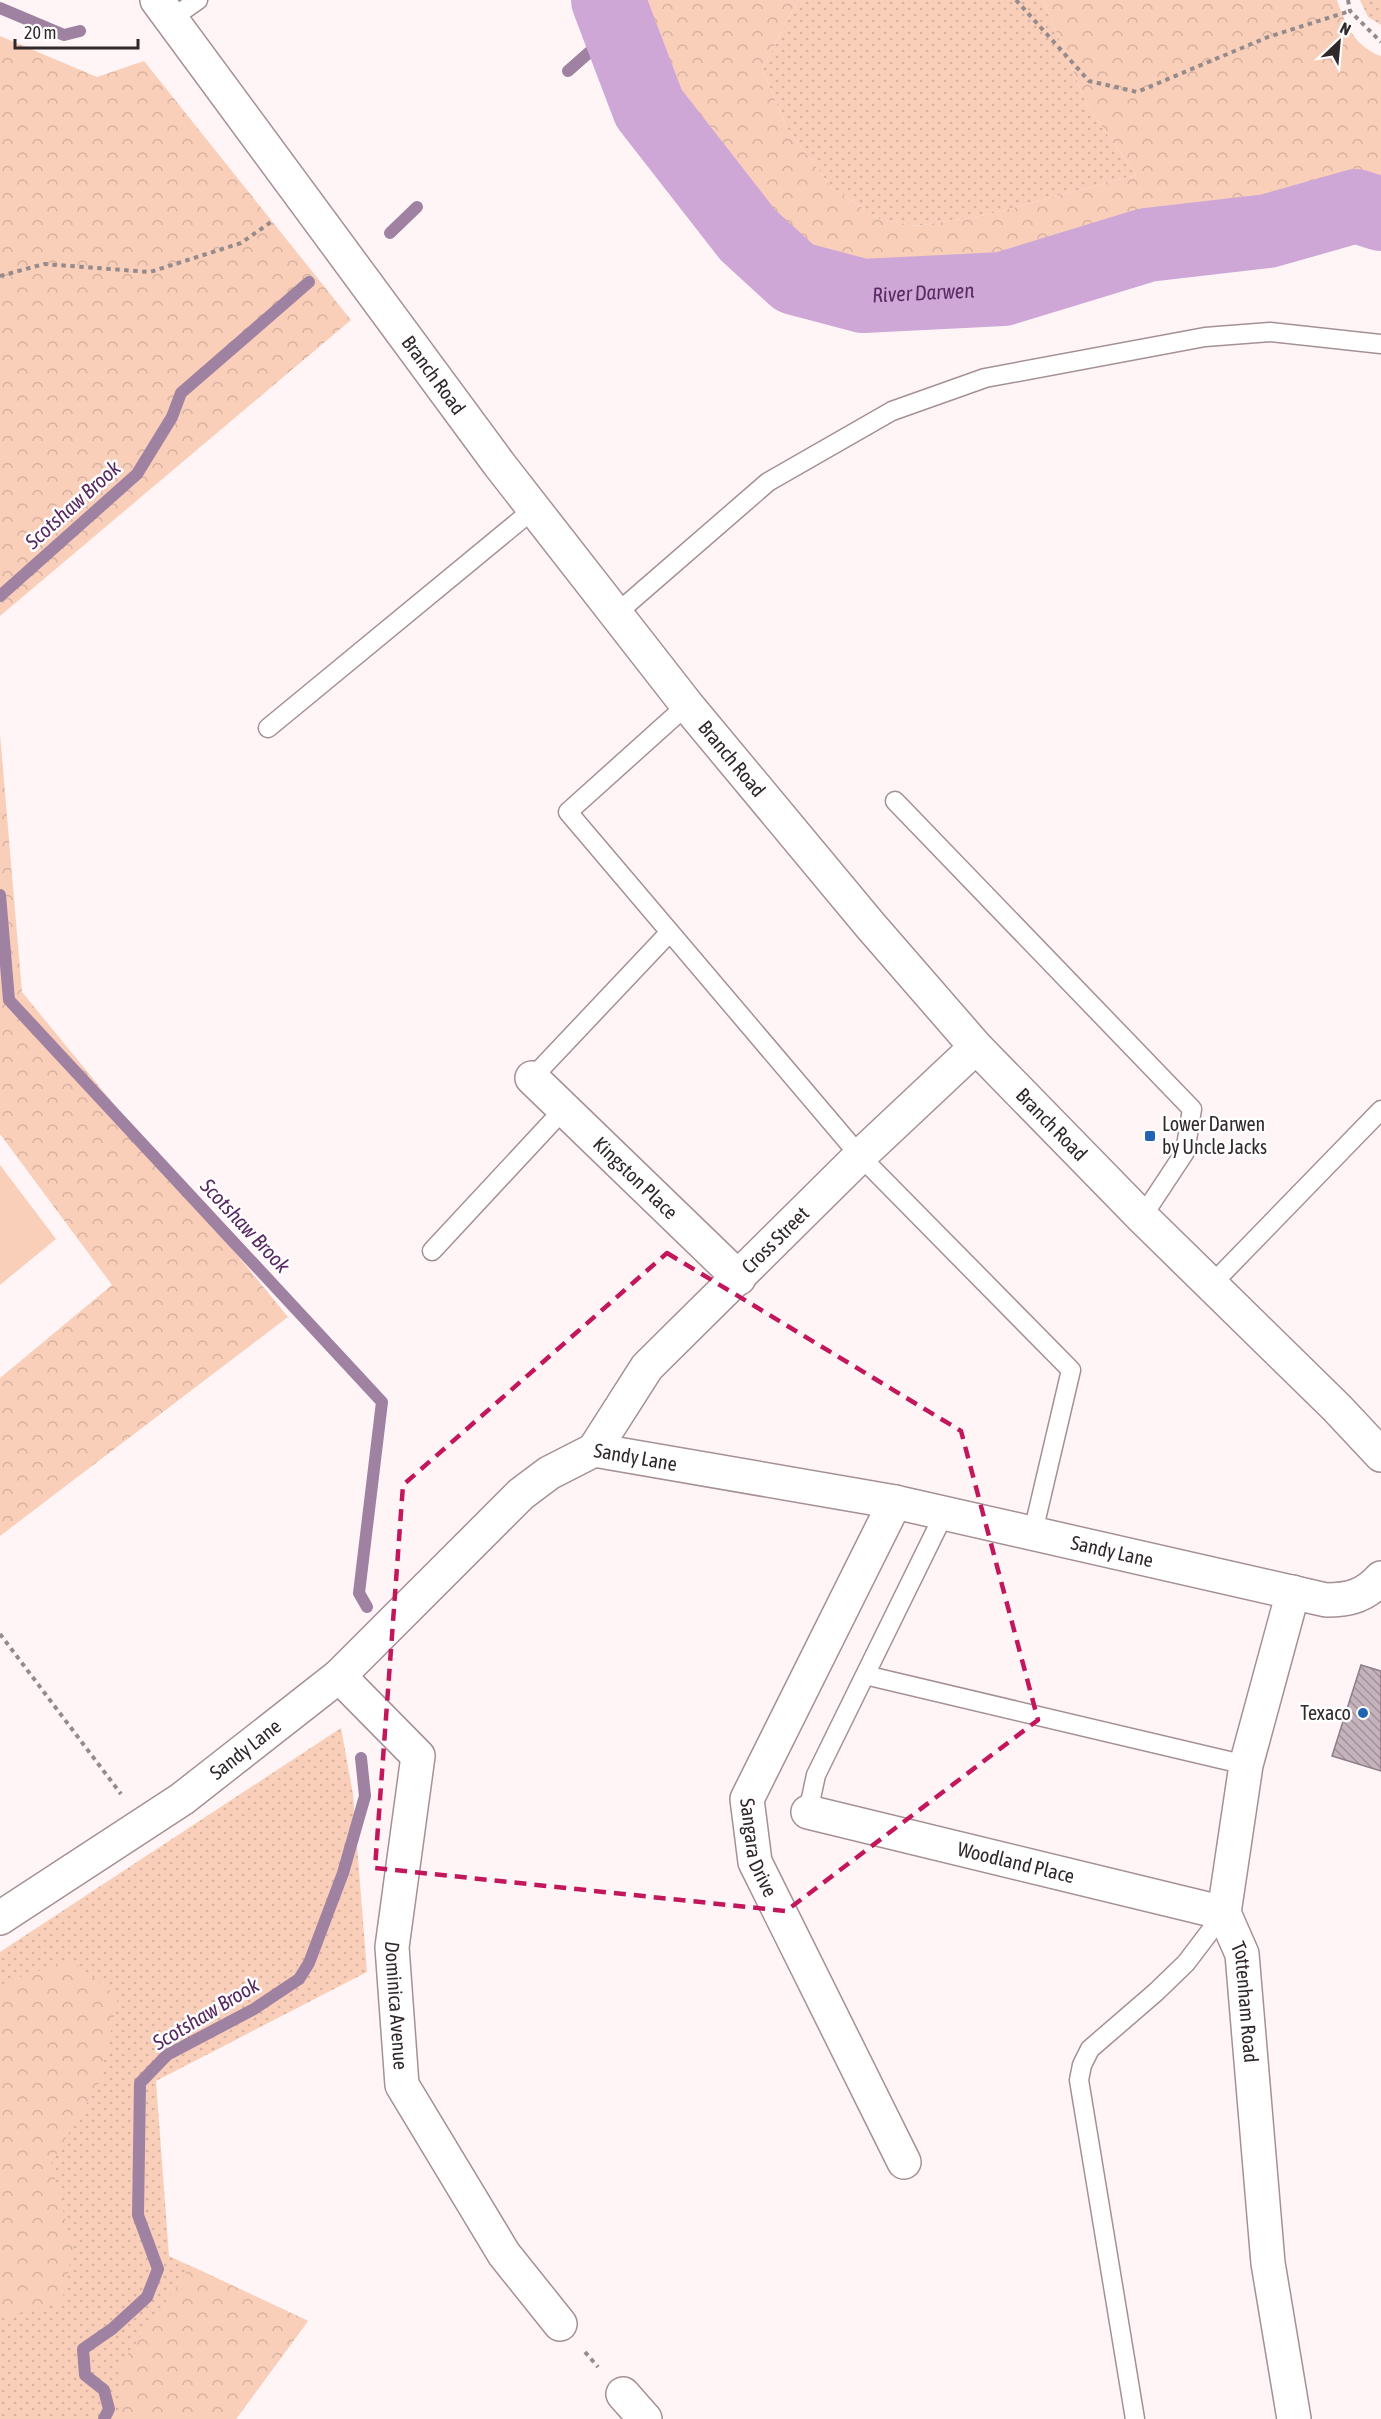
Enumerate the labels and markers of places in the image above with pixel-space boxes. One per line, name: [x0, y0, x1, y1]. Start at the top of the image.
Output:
place label: Lower Darwen by Uncle Jacks: [1162, 1112, 1267, 1158]
marker: Lower Darwen by Uncle Jacks: [1143, 1129, 1157, 1143]
place label: Texaco: [1300, 1701, 1351, 1724]
marker: Texaco: [1356, 1706, 1370, 1720]

